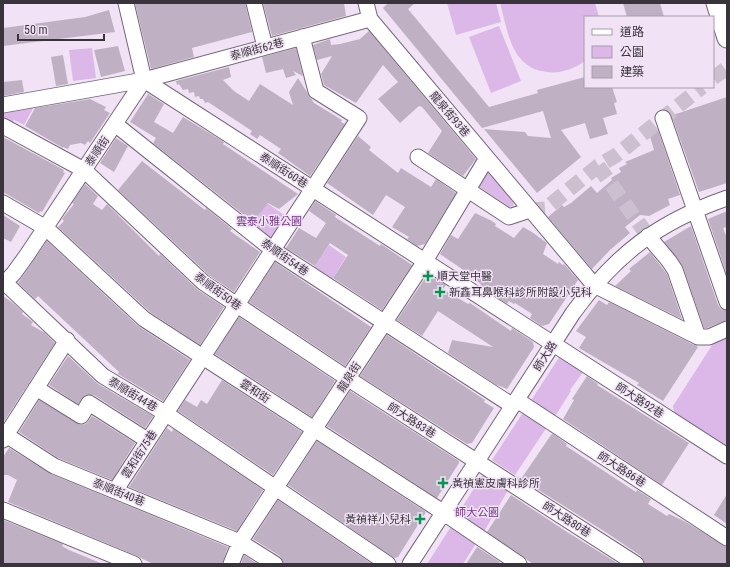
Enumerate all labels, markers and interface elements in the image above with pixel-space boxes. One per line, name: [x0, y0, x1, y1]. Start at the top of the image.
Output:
scale bar: [18, 16, 104, 42]
legend: [584, 16, 714, 88]
text: 50 m: [24, 23, 48, 37]
text: 道路: [620, 25, 644, 39]
street label: 泰順街62巷: [229, 36, 285, 63]
text: 公園: [620, 45, 644, 59]
text: 建築: [620, 65, 644, 79]
street label: 龍泉街93巷: [427, 89, 472, 140]
street label: 泰順街: [83, 134, 112, 169]
street label: 泰順街60巷: [257, 150, 310, 191]
park label: 雲泰小雅公園: [236, 215, 302, 228]
street label: 泰順街54巷: [259, 236, 311, 278]
street label: 泰順街50巷: [192, 270, 244, 313]
marker: 順天堂中醫: [422, 270, 434, 282]
place label: 順天堂中醫: [437, 270, 492, 283]
marker: 新鑫耳鼻喉科診所附設小兒科: [434, 286, 446, 298]
place label: 新鑫耳鼻喉科診所附設小兒科: [449, 286, 592, 299]
street label: 師大路: [531, 339, 560, 374]
street label: 龍泉街: [335, 360, 364, 395]
street label: 泰順街44巷: [106, 375, 160, 414]
street label: 雲和街: [237, 377, 272, 406]
street label: 師大路92巷: [613, 380, 666, 421]
street label: 師大路83巷: [385, 400, 438, 441]
street label: 雲和街75巷: [119, 428, 160, 481]
street label: 師大路86巷: [595, 449, 648, 490]
street label: 泰順街40巷: [91, 476, 147, 509]
marker: 黃禎憲皮膚科診所: [437, 477, 449, 489]
place label: 黃禎憲皮膚科診所: [452, 477, 540, 490]
street label: 師大路80巷: [540, 499, 593, 540]
park label: 師大公園: [455, 506, 499, 519]
place label: 黃禎祥小兒科: [345, 513, 411, 526]
marker: 黃禎祥小兒科: [414, 513, 426, 525]

